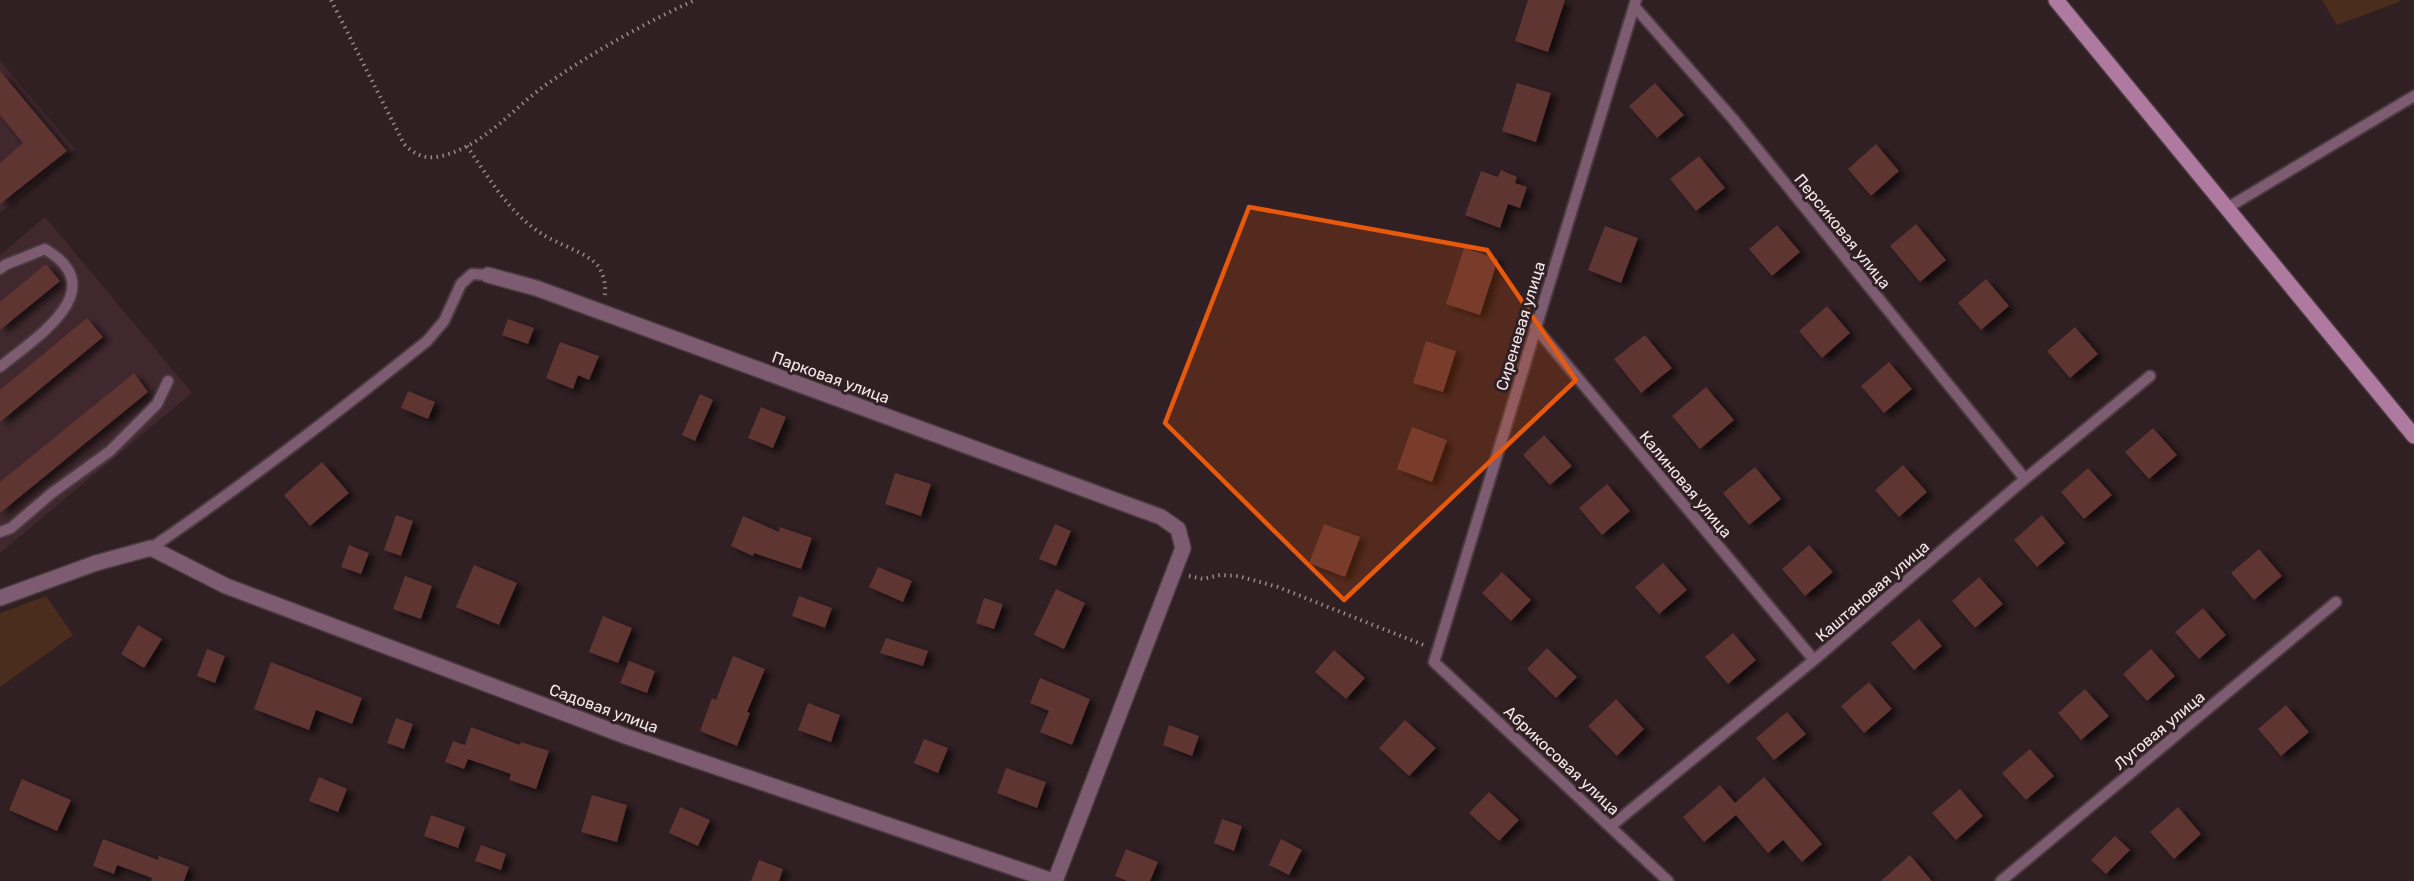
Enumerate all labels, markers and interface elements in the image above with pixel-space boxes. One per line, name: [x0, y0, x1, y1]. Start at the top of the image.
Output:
street label: Персиковая улица: [1790, 170, 1895, 293]
street label: Сиреневая улица: [1492, 259, 1549, 393]
street label: Парковая улица: [769, 347, 892, 408]
street label: Калиновая улица: [1635, 427, 1736, 542]
street label: Каштановая улица: [1812, 537, 1933, 646]
street label: Садовая улица: [547, 680, 661, 737]
street label: Луговая улица: [2110, 687, 2208, 774]
street label: Абрикосовая улица: [1500, 702, 1623, 819]

